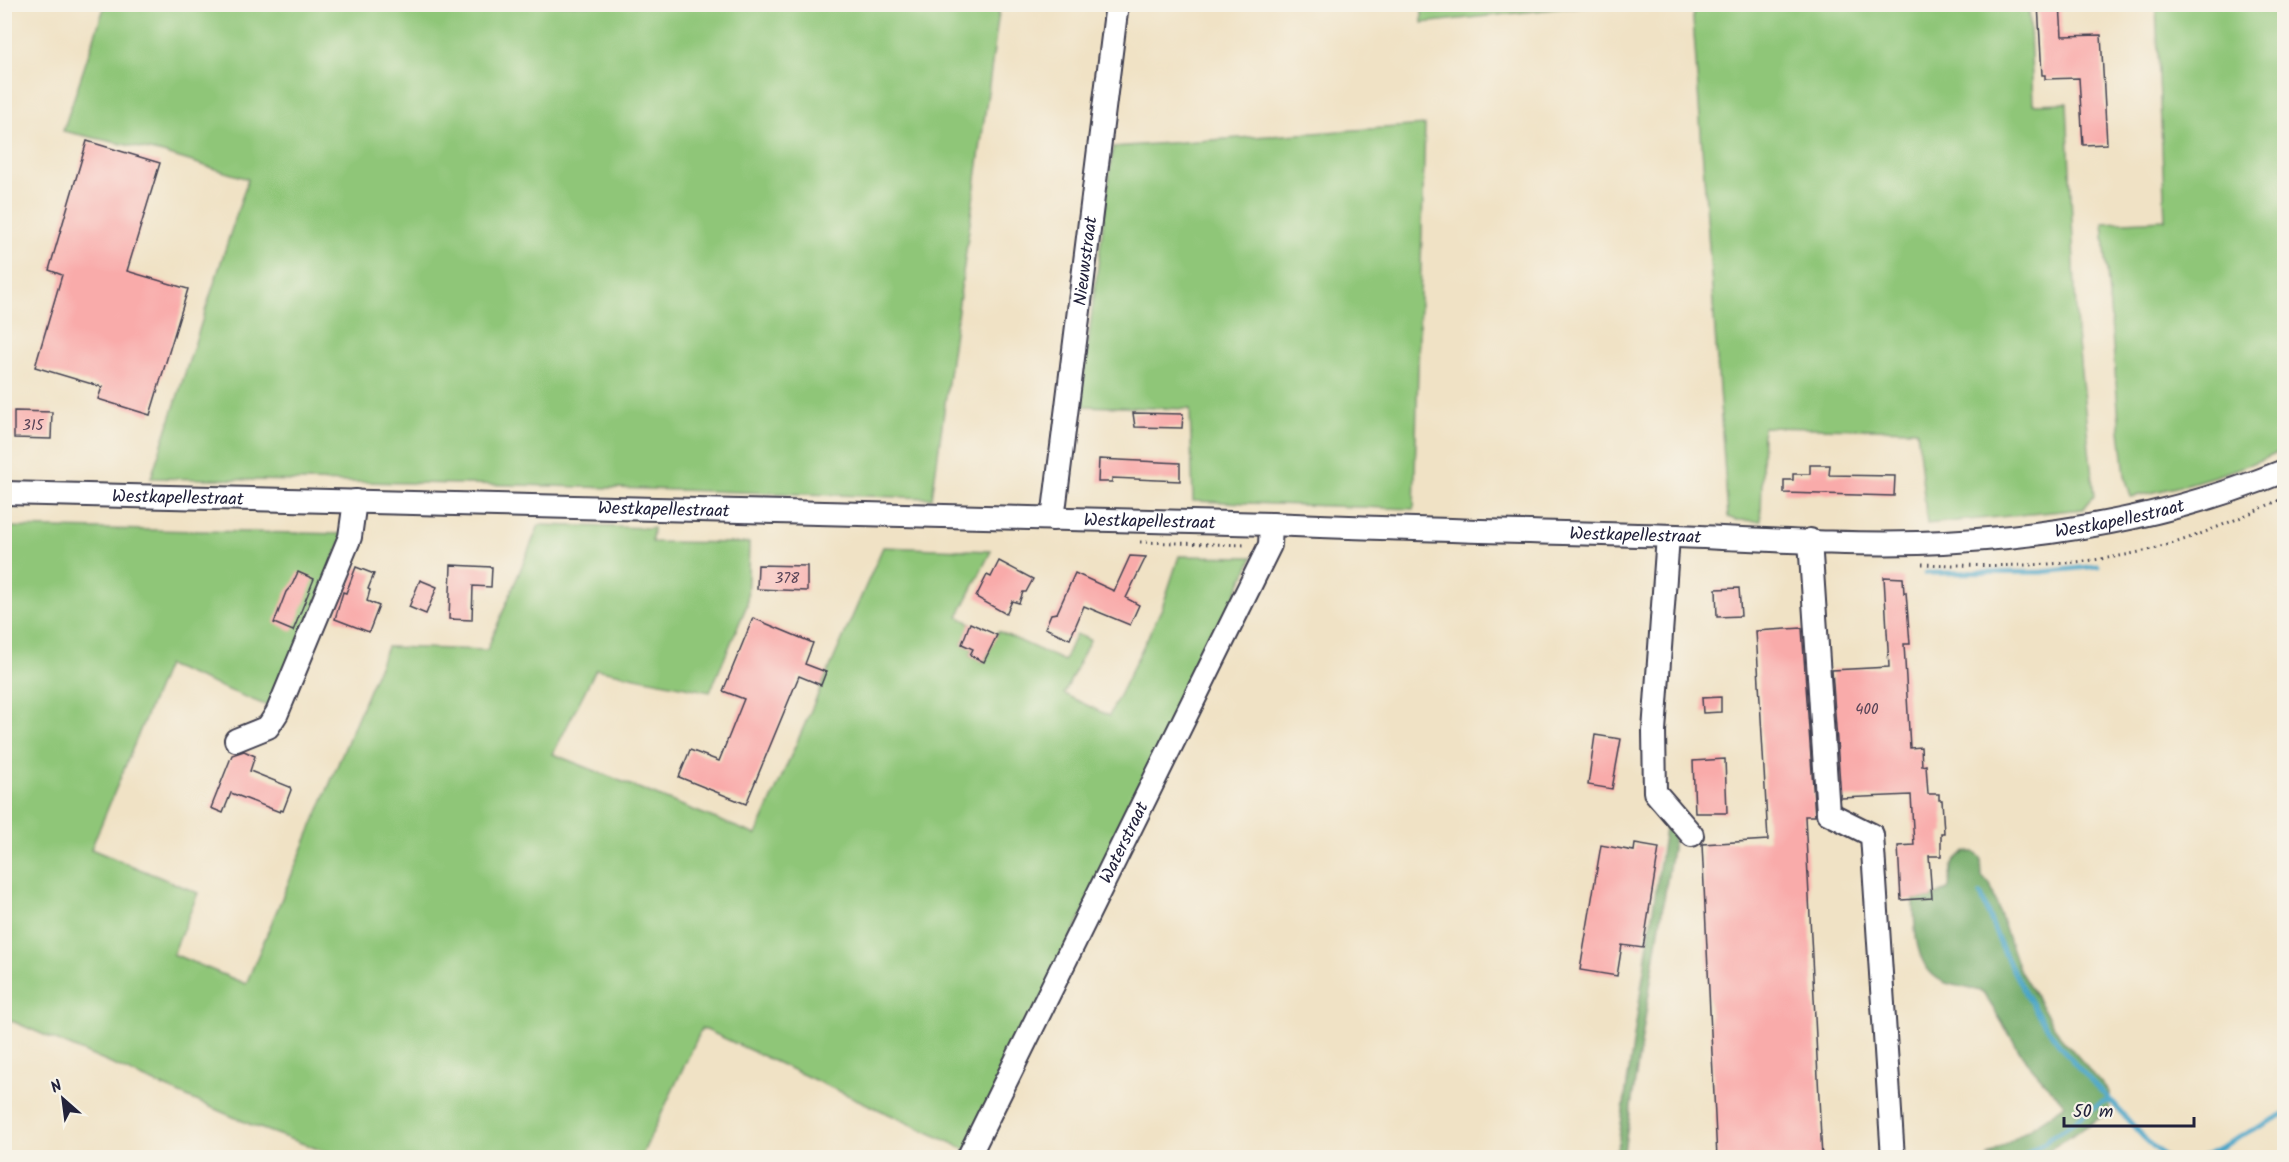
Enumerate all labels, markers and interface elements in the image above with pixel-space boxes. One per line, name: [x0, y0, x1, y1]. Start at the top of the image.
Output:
street label: Nieuwstraat: [1067, 214, 1107, 308]
house number: 315: [22, 414, 45, 438]
street label: Westkapellestraat: [112, 483, 245, 515]
street label: Westkapellestraat: [2053, 492, 2189, 547]
street label: Westkapellestraat: [597, 495, 731, 527]
street label: Westkapellestraat: [1083, 506, 1217, 539]
street label: Westkapellestraat: [1569, 520, 1703, 553]
house number: 378: [775, 567, 800, 591]
house number: 400: [1855, 698, 1879, 722]
street label: Waterstraat: [1092, 796, 1158, 889]
north arrow: [33, 1069, 93, 1129]
text: N: [46, 1074, 67, 1100]
scale bar: [2064, 1090, 2194, 1128]
text: 50 m: [2073, 1098, 2113, 1127]

